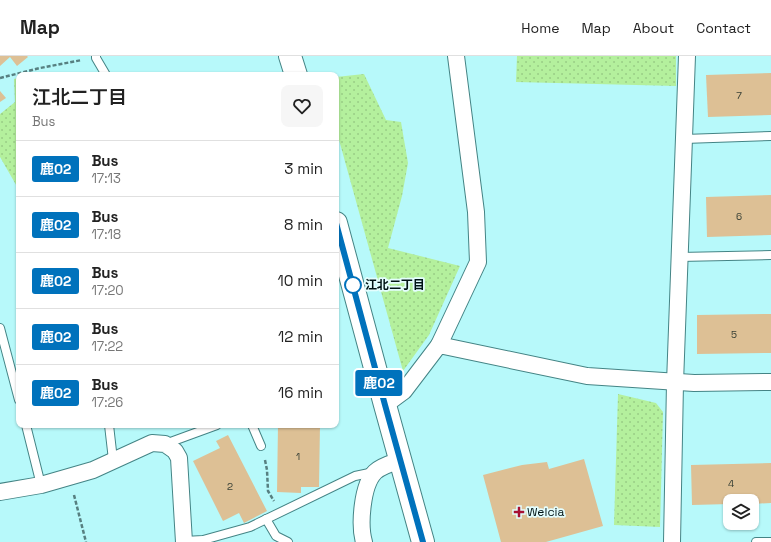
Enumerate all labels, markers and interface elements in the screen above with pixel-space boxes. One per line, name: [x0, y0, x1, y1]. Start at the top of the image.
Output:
text: Map: [20, 15, 60, 40]
text: Home: [521, 19, 559, 37]
text: Map: [581, 19, 611, 37]
text: About: [633, 19, 674, 37]
text: Contact: [696, 19, 751, 37]
text: 江北二丁目: [32, 85, 127, 110]
button: heart: [281, 85, 323, 127]
house number: 7: [736, 89, 742, 102]
text: Bus: [32, 113, 55, 130]
text: Bus: [91, 151, 118, 170]
text: 3 min: [284, 159, 323, 178]
text: 鹿02: [40, 160, 71, 178]
text: 17:13: [91, 170, 121, 187]
text: Bus: [91, 207, 118, 226]
house number: 6: [736, 210, 742, 223]
text: 8 min: [284, 215, 323, 234]
text: 鹿02: [40, 216, 71, 234]
text: 17:18: [91, 226, 121, 243]
text: Bus: [91, 263, 118, 282]
text: 10 min: [277, 271, 323, 290]
text: 鹿02: [40, 272, 71, 290]
marker: 江北二丁目: [344, 276, 362, 294]
place label: 江北二丁目: [365, 277, 425, 293]
text: 17:20: [91, 282, 124, 299]
text: Bus: [91, 319, 118, 338]
text: 12 min: [278, 327, 323, 346]
text: 鹿02: [40, 328, 71, 346]
house number: 5: [731, 328, 737, 341]
text: 17:22: [91, 338, 123, 355]
line badge: 鹿02: [356, 370, 402, 396]
text: 鹿02: [363, 374, 395, 392]
text: Bus: [91, 375, 118, 394]
text: 16 min: [278, 383, 323, 402]
text: 鹿02: [40, 384, 71, 402]
text: 17:26: [91, 394, 123, 411]
house number: 1: [296, 450, 300, 463]
house number: 4: [728, 477, 734, 490]
house number: 2: [227, 480, 233, 493]
map controls: [723, 494, 759, 530]
button: layers: [723, 494, 759, 530]
place label: Welcia: [527, 504, 564, 520]
marker: Welcia: [514, 507, 524, 517]

